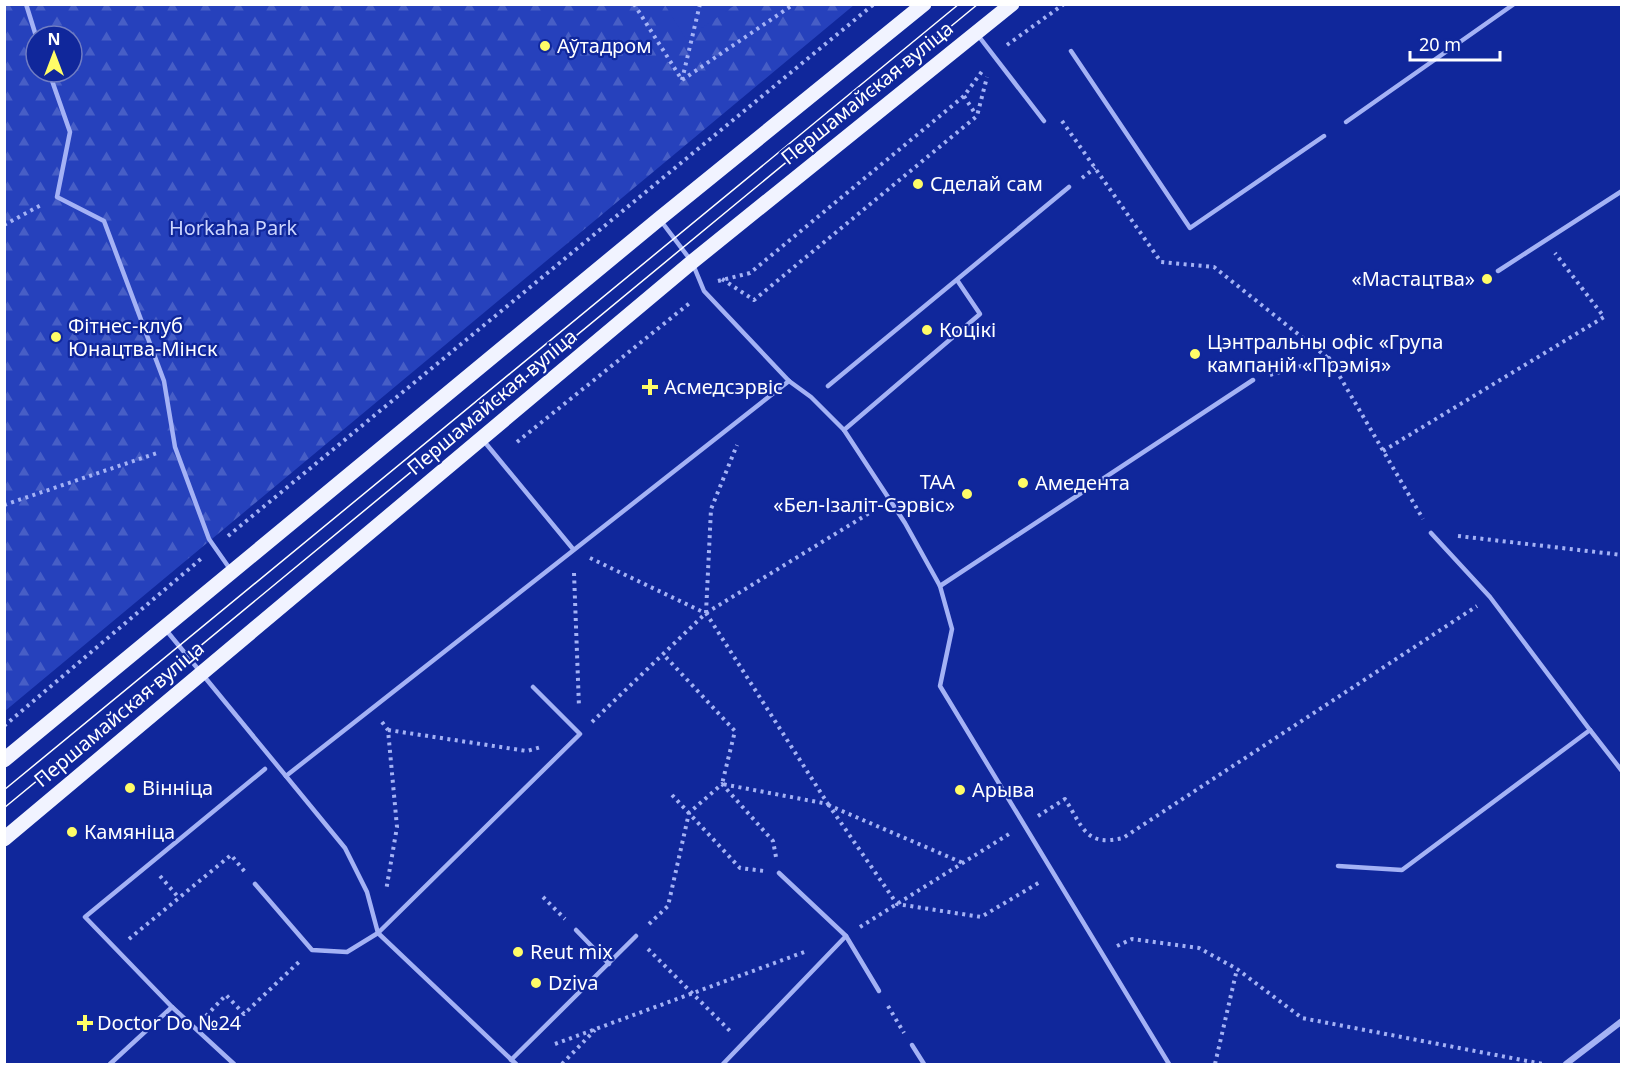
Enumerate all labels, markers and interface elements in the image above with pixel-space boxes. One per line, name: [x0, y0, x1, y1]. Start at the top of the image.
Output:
street label: Першамайская вуліца: [775, 15, 958, 171]
north arrow: [24, 24, 84, 84]
scale bar: [1410, 24, 1500, 62]
text: N: [47, 28, 61, 50]
place label: Аўтадром: [557, 32, 652, 59]
text: 20 m: [1419, 32, 1461, 56]
marker: Аўтадром: [538, 39, 552, 53]
place label: Сделай сам: [930, 170, 1043, 197]
marker: Сделай сам: [911, 177, 925, 191]
park label: Horkaha Park: [169, 214, 297, 241]
place label: «Мастацтва»: [1351, 265, 1475, 292]
marker: «Мастацтва»: [1480, 272, 1494, 286]
place label: Фітнес-клуб Юнацтва-Мінск: [68, 312, 218, 362]
place label: Коцікі: [939, 316, 996, 343]
street label: Першамайская вуліца: [401, 322, 582, 481]
marker: Коцікі: [920, 323, 934, 337]
place label: Цэнтральны офіс «Група кампаній «Прэмія»: [1207, 328, 1443, 378]
marker: Фітнес-клуб Юнацтва-Мінск: [49, 330, 63, 344]
marker: Цэнтральны офіс «Група кампаній «Прэмія»: [1188, 347, 1202, 361]
place label: Асмедсэрвіс: [664, 373, 783, 400]
marker: Асмедсэрвіс: [641, 378, 659, 396]
place label: ТАА «Бел-Ізаліт-Сэрвіс»: [773, 468, 955, 518]
place label: Амедента: [1035, 469, 1130, 496]
marker: Амедента: [1016, 476, 1030, 490]
marker: ТАА «Бел-Ізаліт-Сэрвіс»: [960, 487, 974, 501]
street label: Першамайская вуліца: [28, 634, 209, 793]
place label: Вінніца: [142, 774, 213, 801]
place label: Арыва: [972, 776, 1035, 803]
marker: Вінніца: [123, 781, 137, 795]
marker: Арыва: [953, 783, 967, 797]
place label: Камяніца: [84, 818, 175, 845]
marker: Камяніца: [65, 825, 79, 839]
place label: Reut mix: [530, 938, 613, 965]
marker: Reut mix: [511, 945, 525, 959]
place label: Dziva: [548, 969, 599, 996]
marker: Dziva: [529, 976, 543, 990]
place label: Doctor Do №24: [97, 1009, 242, 1036]
marker: Doctor Do №24: [78, 1016, 92, 1030]

